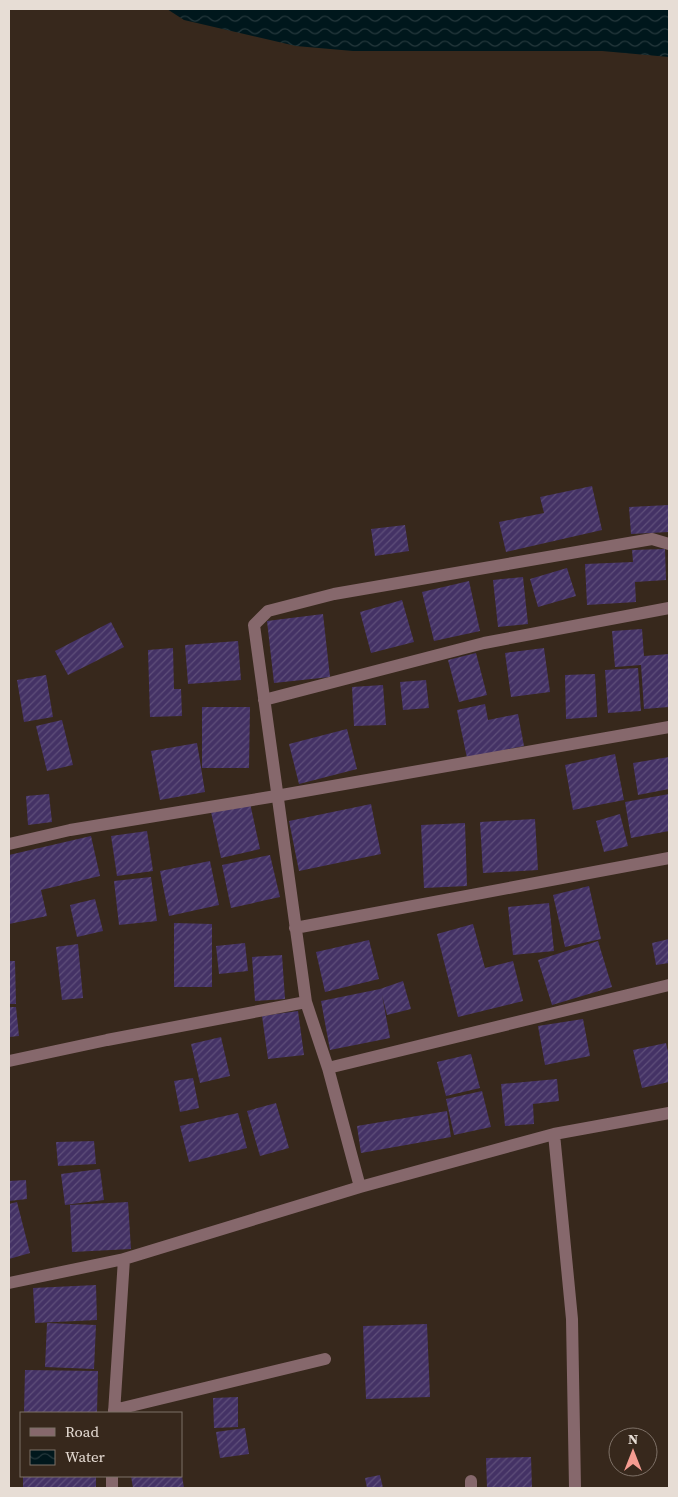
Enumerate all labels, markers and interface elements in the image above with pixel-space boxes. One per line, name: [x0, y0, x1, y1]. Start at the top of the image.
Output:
legend: [20, 1412, 182, 1477]
text: Road: [65, 1421, 99, 1442]
north arrow: [608, 1427, 658, 1477]
text: N: [628, 1429, 638, 1449]
text: Water: [65, 1446, 106, 1467]

